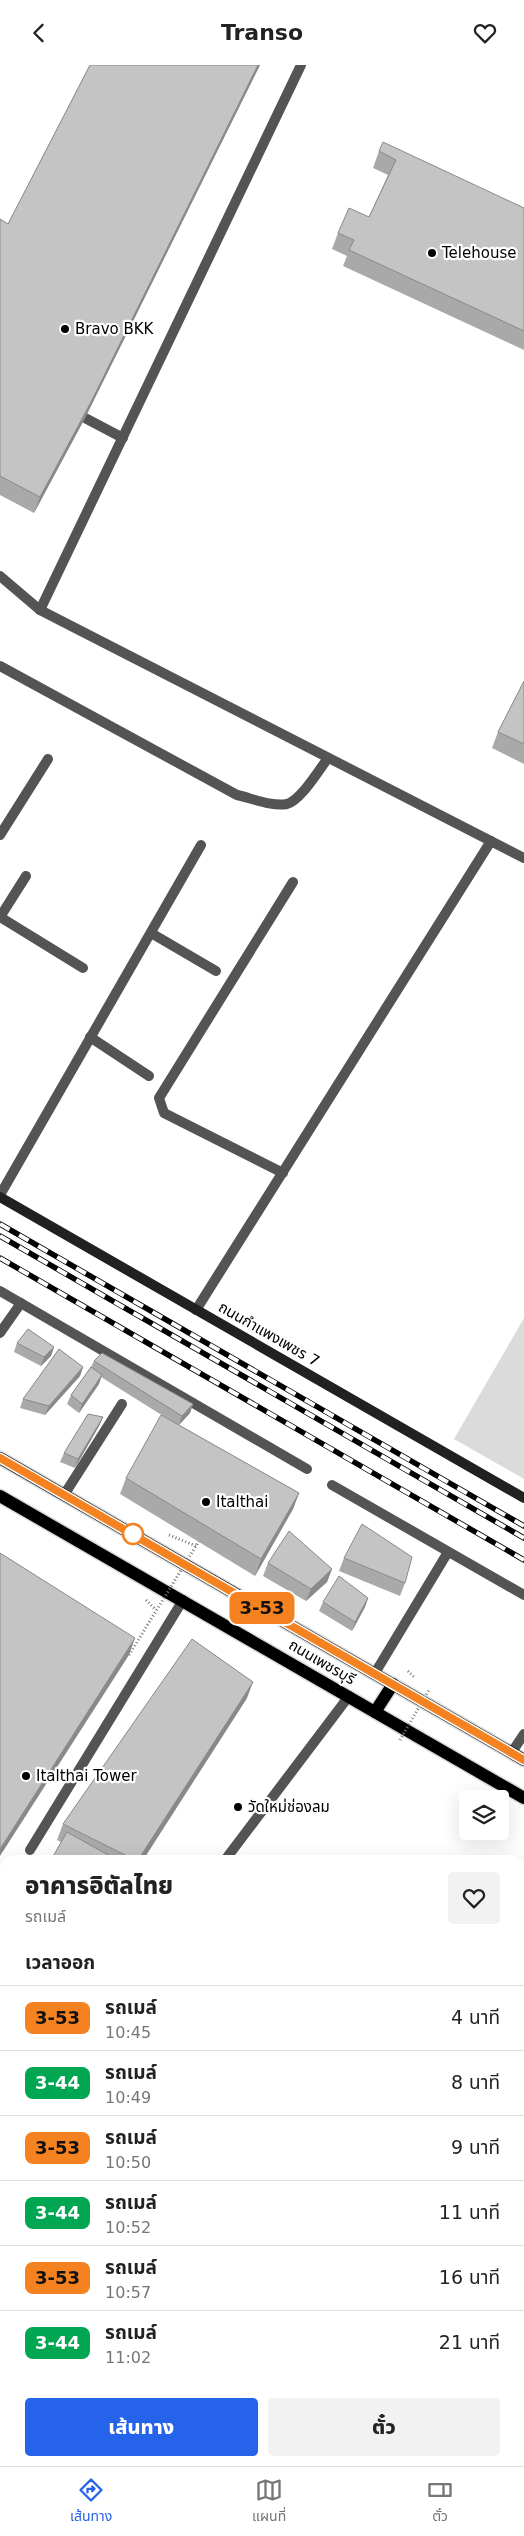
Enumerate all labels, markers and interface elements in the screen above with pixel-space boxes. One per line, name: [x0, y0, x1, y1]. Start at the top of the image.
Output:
icon: back: [25, 19, 53, 47]
icon: heart: [471, 19, 499, 47]
text: Transo: [221, 20, 303, 45]
place label: Telehouse: [441, 244, 516, 262]
marker: Telehouse: [426, 247, 438, 259]
place label: Bravo BKK: [75, 320, 155, 338]
marker: Bravo BKK: [59, 323, 71, 335]
street label: ถนนกำแพงเพชร 7: [215, 1298, 323, 1370]
place label: Italthai: [216, 1493, 268, 1511]
marker: Italthai: [200, 1496, 212, 1508]
unlabelled marker: [122, 1523, 144, 1545]
line badge: 3-53: [227, 1592, 297, 1624]
text: 3-53: [239, 1597, 285, 1618]
street label: ถนนเพชรบุรี: [285, 1636, 359, 1688]
place label: Italthai Tower: [36, 1767, 137, 1785]
marker: Italthai Tower: [20, 1770, 32, 1782]
map controls: [459, 1790, 509, 1840]
button: layers: [459, 1790, 509, 1840]
place label: วัดใหม่ช่องลม: [248, 1798, 330, 1816]
marker: วัดใหม่ช่องลม: [232, 1801, 244, 1813]
text: อาคารอิตัลไทย: [25, 1872, 173, 1900]
button: heart: [448, 1872, 500, 1924]
text: รถเมล์: [25, 1907, 66, 1926]
text: เวลาออก: [25, 1951, 95, 1973]
text: รถเมล์: [105, 1996, 157, 2018]
text: 4 นาที: [451, 2006, 500, 2028]
text: 3-53: [35, 2007, 80, 2028]
text: 10:45: [105, 2023, 151, 2042]
text: รถเมล์: [105, 2061, 157, 2083]
text: 8 นาที: [451, 2071, 500, 2093]
text: 3-44: [35, 2072, 80, 2093]
text: 10:49: [105, 2088, 151, 2107]
text: รถเมล์: [105, 2126, 157, 2148]
text: 9 นาที: [451, 2136, 500, 2158]
text: 3-53: [35, 2137, 80, 2158]
text: 10:50: [105, 2153, 151, 2172]
text: รถเมล์: [105, 2191, 157, 2213]
text: 11 นาที: [439, 2201, 500, 2223]
text: 3-44: [35, 2202, 80, 2223]
text: 10:52: [105, 2218, 151, 2237]
text: รถเมล์: [105, 2256, 157, 2278]
text: 16 นาที: [439, 2266, 500, 2288]
text: 3-53: [35, 2267, 80, 2288]
text: 10:57: [105, 2283, 151, 2302]
text: รถเมล์: [105, 2321, 157, 2343]
text: 21 นาที: [439, 2331, 500, 2353]
text: 3-44: [35, 2332, 80, 2353]
text: 11:02: [105, 2348, 151, 2367]
button: เส้นทาง: [25, 2398, 258, 2456]
button: ตั๋ว: [268, 2398, 500, 2456]
tab: เส้นทาง: [70, 2476, 112, 2527]
tab: แผนที่: [252, 2476, 286, 2527]
tab: ตั๋ว: [426, 2476, 454, 2527]

